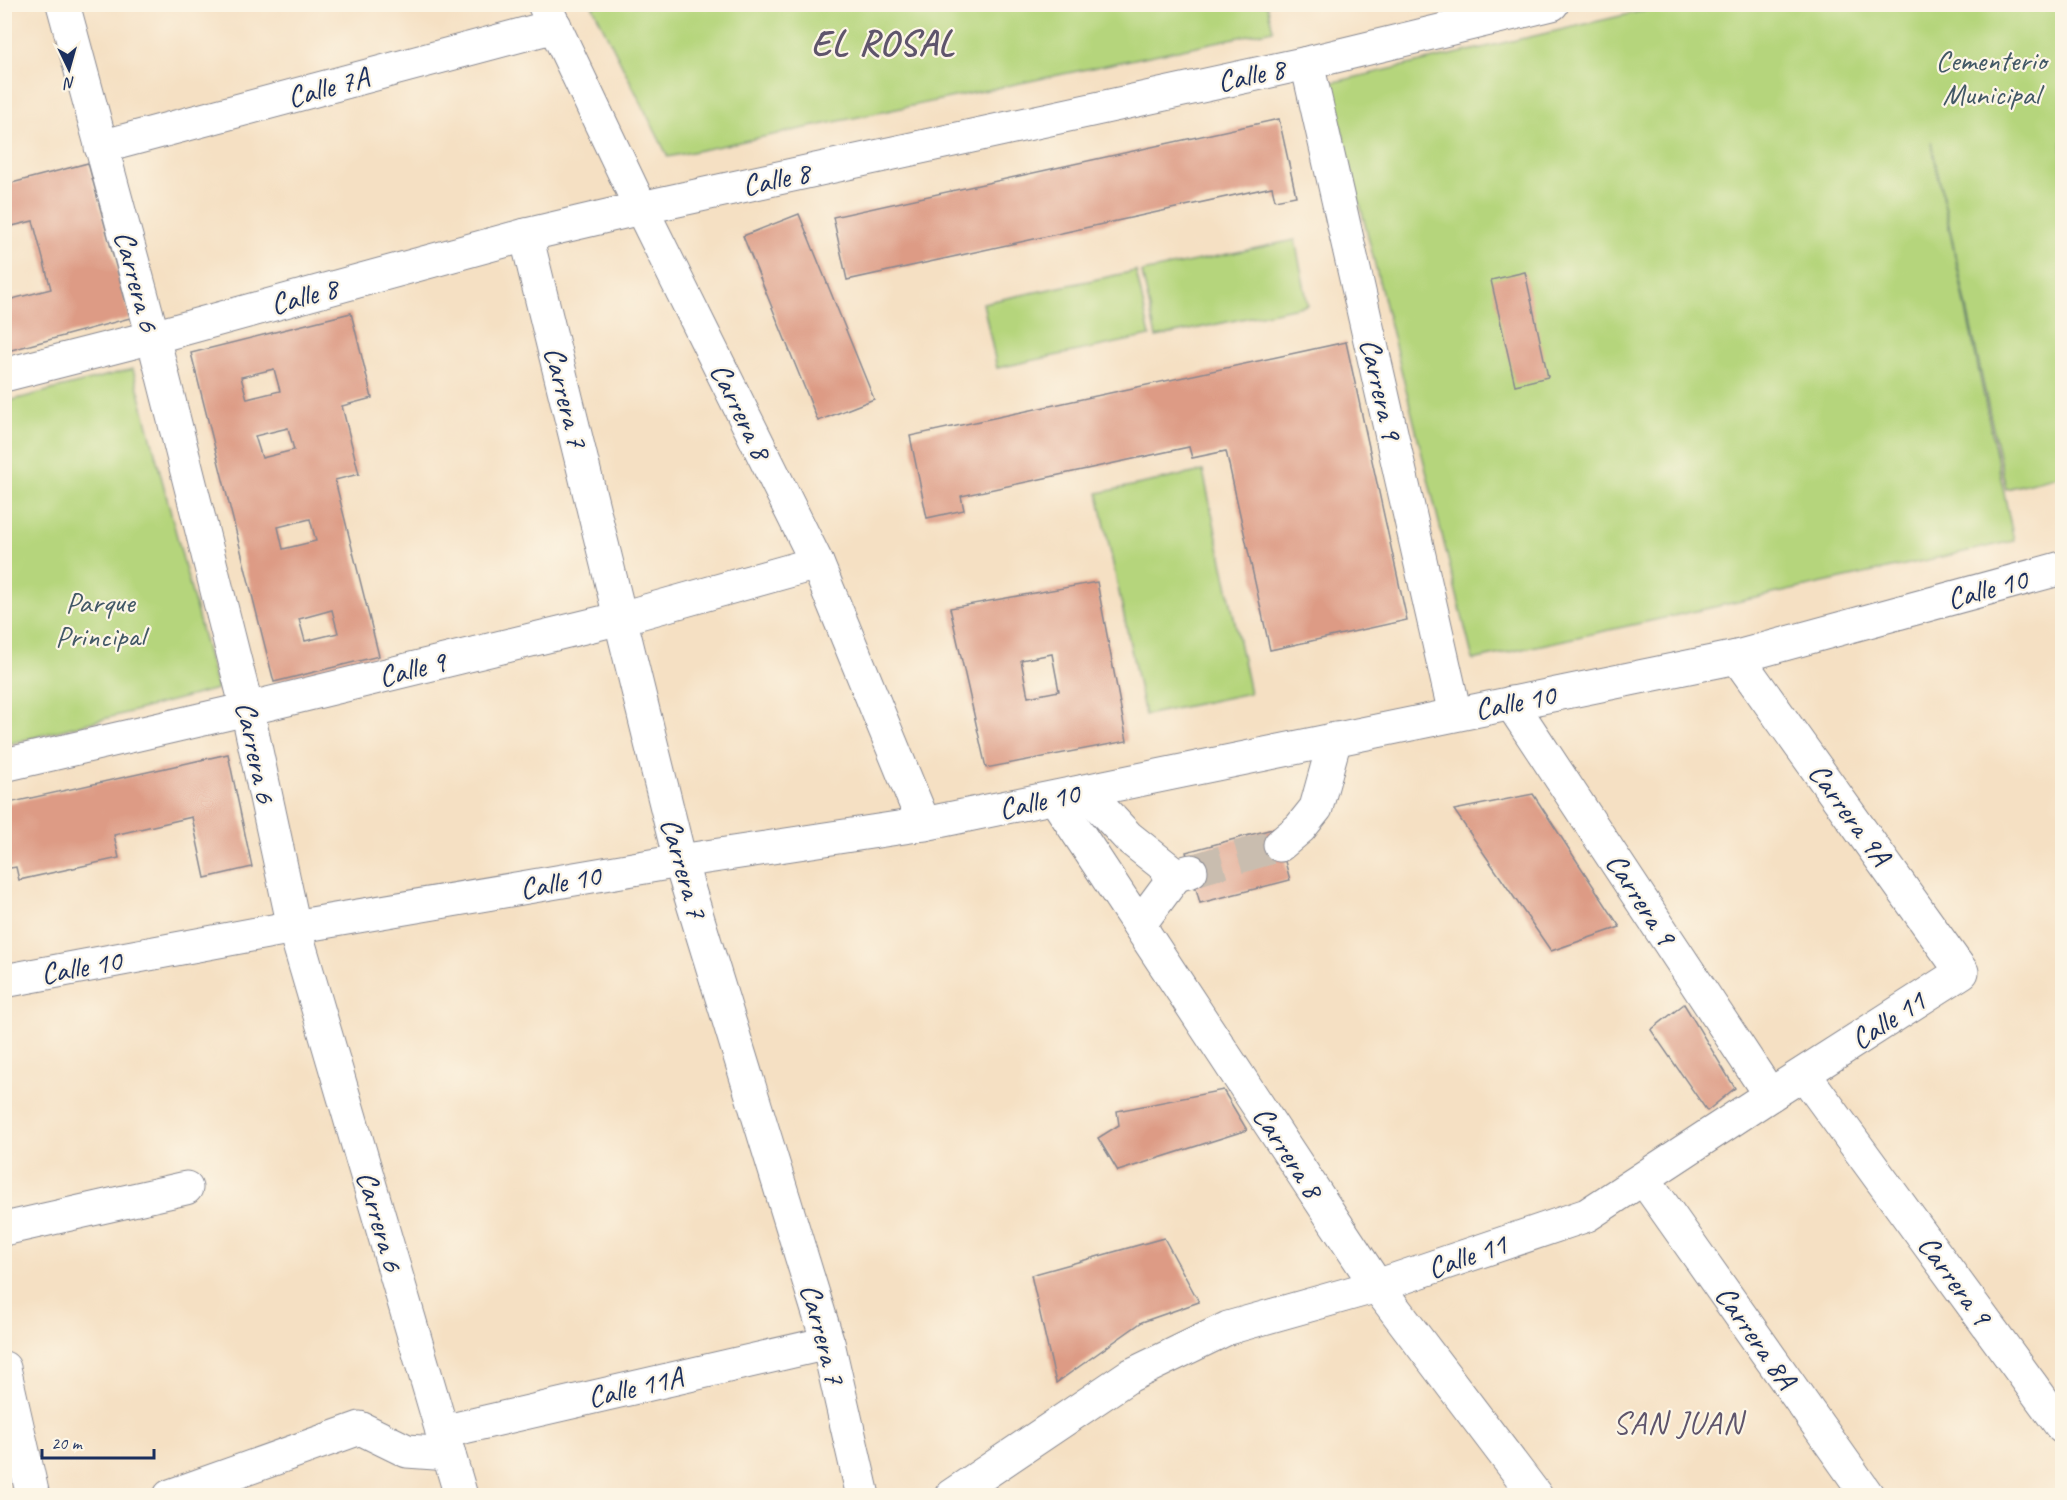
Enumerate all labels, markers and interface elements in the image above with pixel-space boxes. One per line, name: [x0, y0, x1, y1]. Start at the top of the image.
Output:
district label: EL ROSAL: [811, 20, 955, 66]
north arrow: [39, 39, 99, 99]
park label: Cementerio Municipal: [1936, 41, 2050, 113]
street label: Calle 8: [1214, 49, 1291, 101]
street label: Calle 7A: [283, 57, 375, 116]
text: N: [61, 73, 76, 94]
street label: Calle 8: [739, 153, 816, 205]
street label: Carrera 6: [105, 227, 169, 337]
street label: Calle 8: [266, 268, 344, 323]
street label: Carrera 9: [1351, 335, 1412, 446]
street label: Carrera 7: [535, 343, 597, 453]
street label: Carrera 8: [701, 357, 782, 468]
street label: Calle 10: [1943, 559, 2034, 618]
park label: Parque Principal: [55, 583, 150, 655]
street label: Calle 9: [374, 642, 452, 696]
street label: Calle 10: [1471, 675, 1561, 728]
street label: Carrera 6: [227, 698, 286, 808]
street label: Carrera 9A: [1800, 755, 1901, 874]
street label: Calle 10: [995, 773, 1085, 828]
street label: Carrera 7: [652, 814, 717, 924]
street label: Carrera 9: [1597, 846, 1686, 954]
street label: Calle 10: [517, 856, 606, 908]
street label: Calle 10: [38, 941, 127, 993]
street label: Calle 11: [1844, 981, 1934, 1058]
street label: Carrera 8: [1244, 1099, 1333, 1207]
street label: Carrera 6: [348, 1167, 413, 1277]
street label: Calle 11: [1422, 1224, 1513, 1287]
street label: Carrera 9: [1910, 1227, 2002, 1335]
street label: Carrera 8A: [1707, 1278, 1806, 1398]
street label: Carrera 7: [791, 1280, 855, 1390]
street label: Calle 11A: [584, 1357, 688, 1416]
district label: SAN JUAN: [1613, 1402, 1747, 1443]
scale bar: [42, 1422, 154, 1460]
text: 20 m: [51, 1432, 84, 1454]

